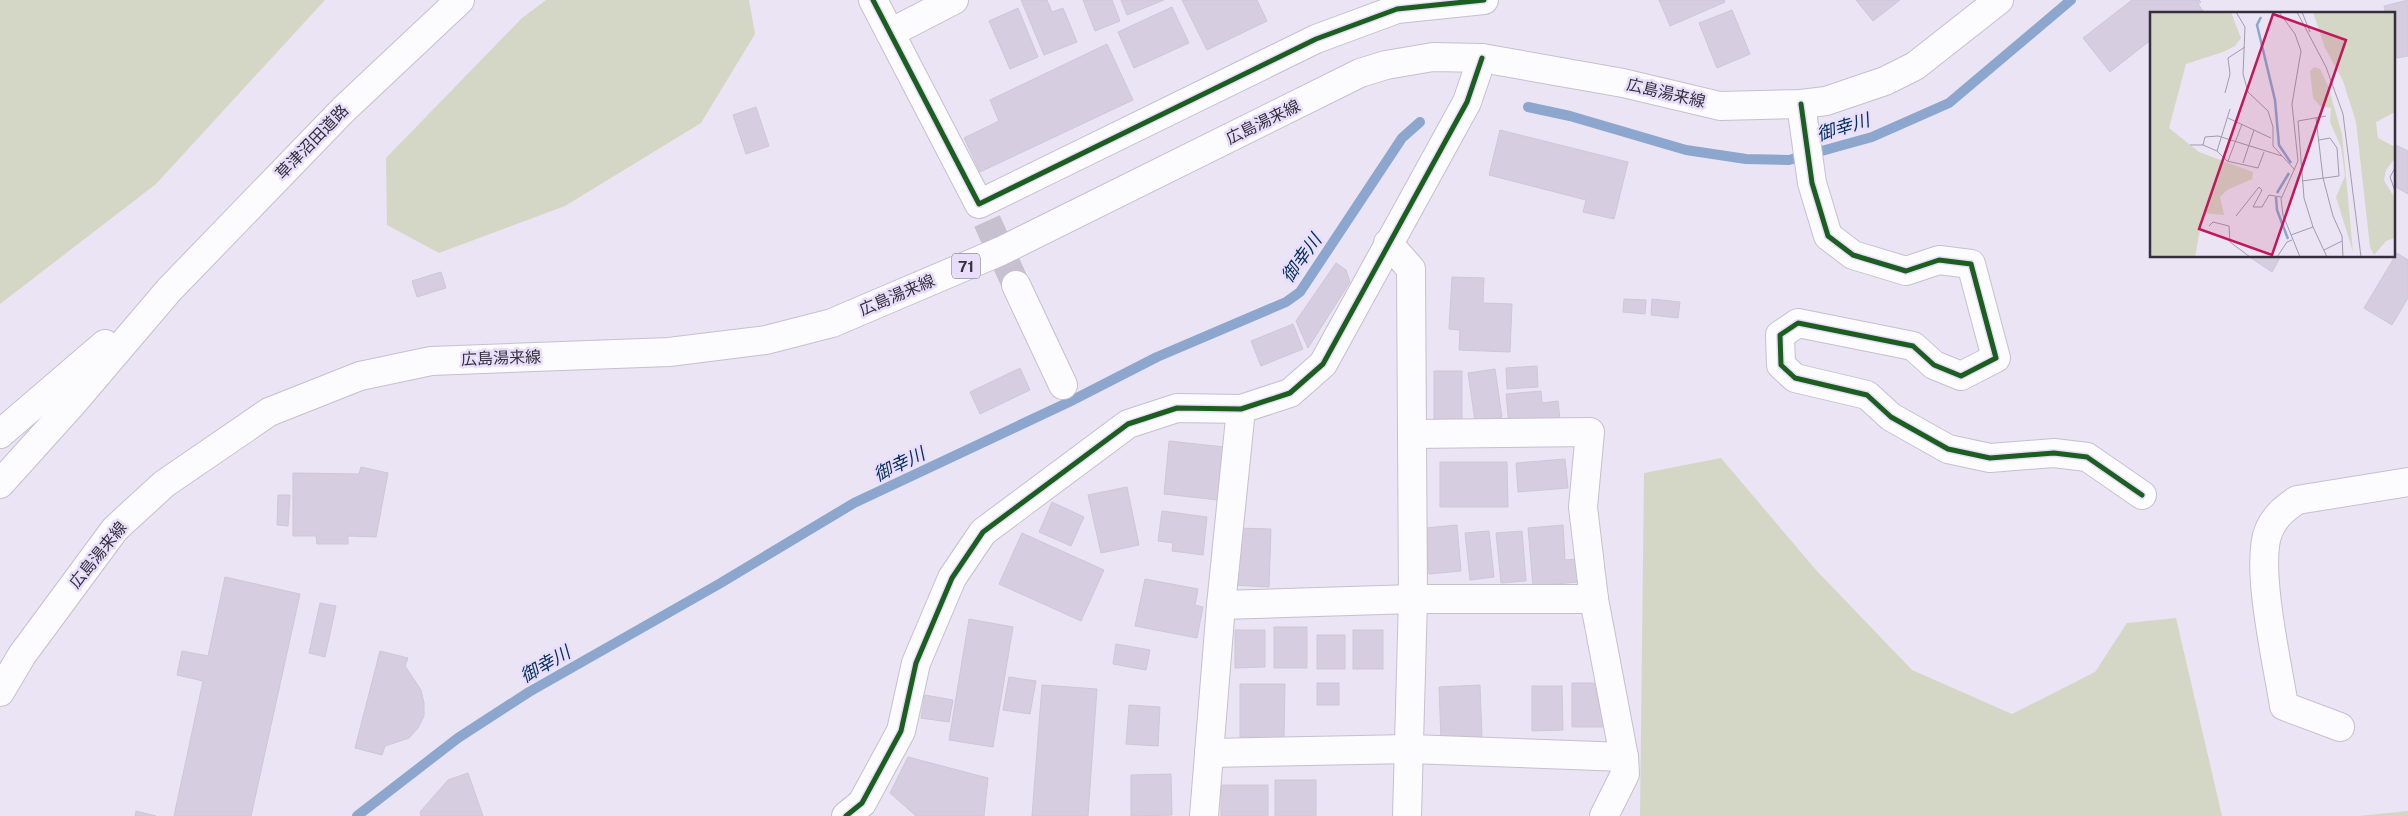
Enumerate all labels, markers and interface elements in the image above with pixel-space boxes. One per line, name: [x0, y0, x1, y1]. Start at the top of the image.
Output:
inset map: [2150, 12, 2396, 258]
street label: 広島湯来線: [1625, 75, 1707, 111]
street label: 広島湯来線: [1223, 96, 1303, 148]
street label: 草津沼田道路: [272, 101, 352, 183]
water label: 御幸川: [1814, 108, 1874, 145]
water label: 御幸川: [1277, 228, 1327, 286]
road number: 71: [952, 254, 980, 278]
street label: 広島湯来線: [856, 271, 938, 319]
street label: 広島湯来線: [461, 347, 541, 369]
water label: 御幸川: [870, 442, 930, 485]
street label: 広島湯来線: [65, 518, 131, 592]
water label: 御幸川: [516, 640, 575, 687]

